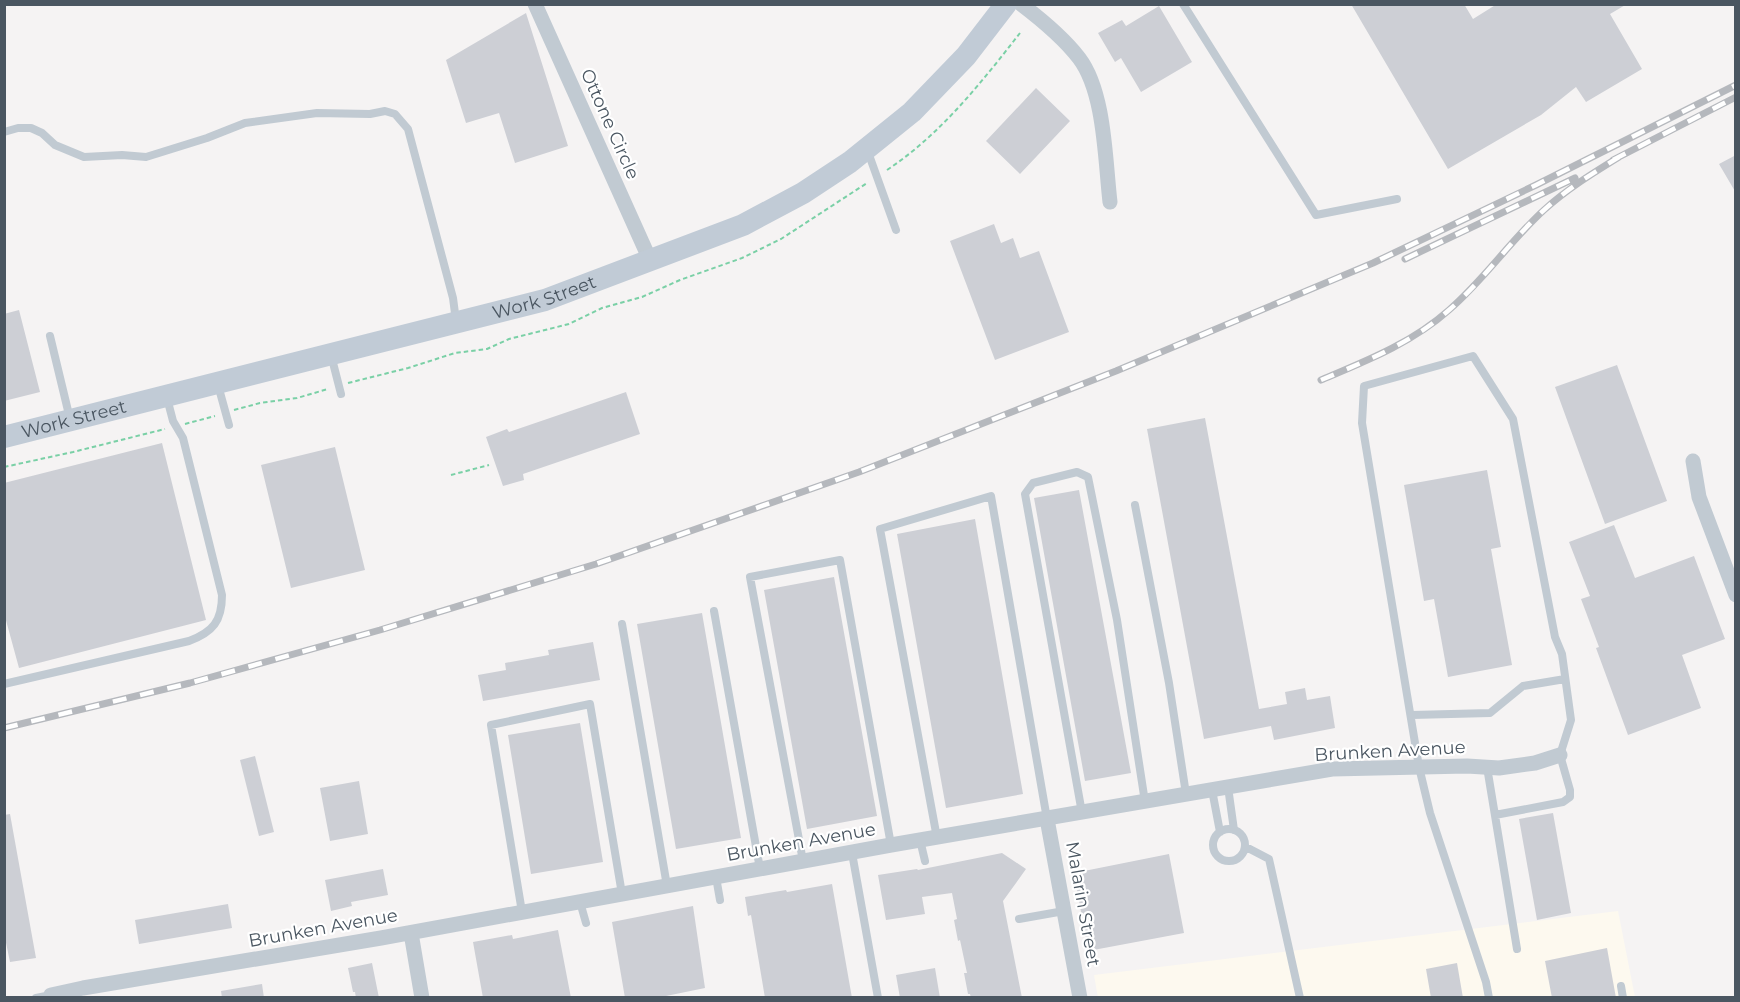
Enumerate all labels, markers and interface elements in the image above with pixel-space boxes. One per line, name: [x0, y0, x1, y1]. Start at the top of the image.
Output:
street label: Ottone Circle: [576, 65, 644, 183]
street label: Work Street: [490, 271, 599, 324]
street label: Work Street: [19, 395, 129, 443]
street label: Brunken Avenue: [1314, 736, 1466, 766]
street label: Brunken Avenue: [725, 818, 877, 866]
street label: Malarin Street: [1061, 840, 1105, 968]
street label: Brunken Avenue: [247, 904, 399, 952]

